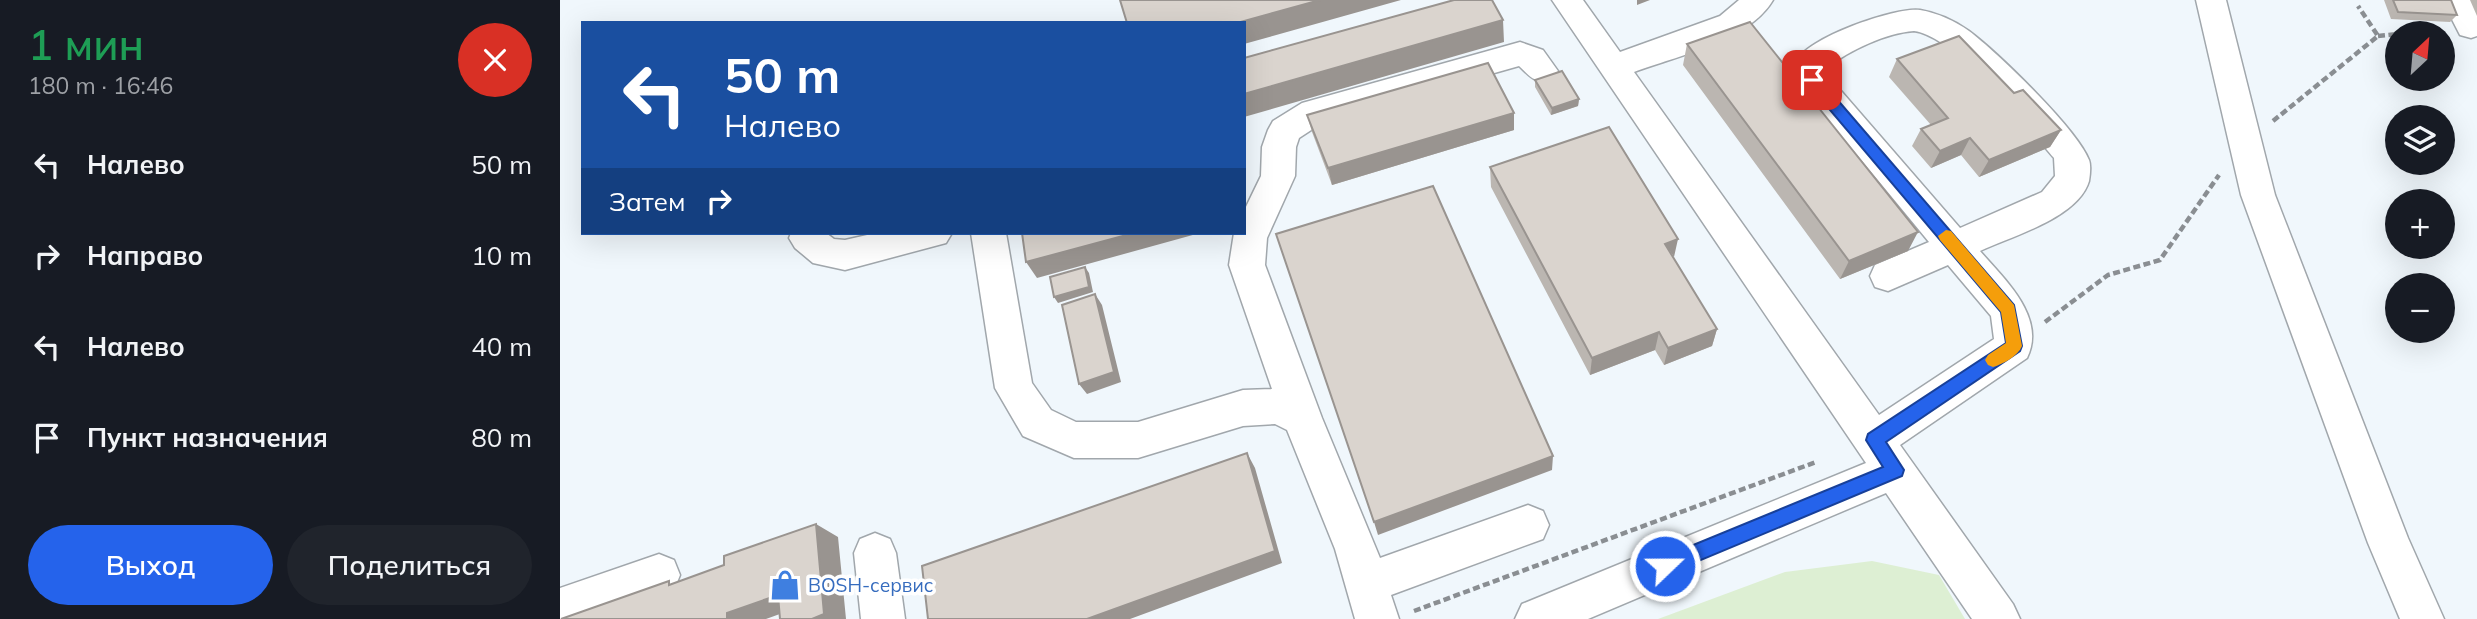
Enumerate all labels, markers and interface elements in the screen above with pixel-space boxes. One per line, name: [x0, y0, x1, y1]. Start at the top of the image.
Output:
text: 1 мин: [28, 18, 144, 71]
north arrow: [2385, 21, 2455, 91]
map controls: [2385, 21, 2455, 343]
button: close: [458, 23, 532, 97]
text: 50 m: [724, 44, 840, 105]
icon: left: [609, 49, 700, 140]
pin: [1782, 50, 1842, 110]
icon: arrive: [1793, 61, 1831, 99]
text: 180 m · 16:46: [28, 71, 173, 100]
text: Налево: [724, 105, 841, 145]
button: layers: [2385, 105, 2455, 175]
icon: left: [28, 146, 66, 184]
text: Налево: [87, 148, 185, 181]
text: 50 m: [471, 148, 532, 181]
icon: right: [700, 182, 738, 220]
text: Затем: [609, 185, 686, 218]
button: +: [2385, 189, 2455, 259]
icon: right: [28, 237, 66, 275]
text: Направо: [87, 239, 203, 272]
text: 10 m: [471, 239, 532, 272]
button: −: [2385, 273, 2455, 343]
icon: left: [28, 328, 66, 366]
text: Налево: [87, 330, 185, 363]
text: 40 m: [471, 330, 532, 363]
icon: arrive: [28, 419, 66, 457]
text: Пункт назначения: [87, 421, 328, 454]
text: 80 m: [471, 421, 532, 454]
button: Выход: [28, 525, 273, 605]
button: Поделиться: [287, 525, 532, 605]
position arrow: [1628, 529, 1702, 603]
shop icon: BOSH-сервис: [768, 568, 802, 602]
place label: BOSH-сервис: [808, 573, 933, 597]

